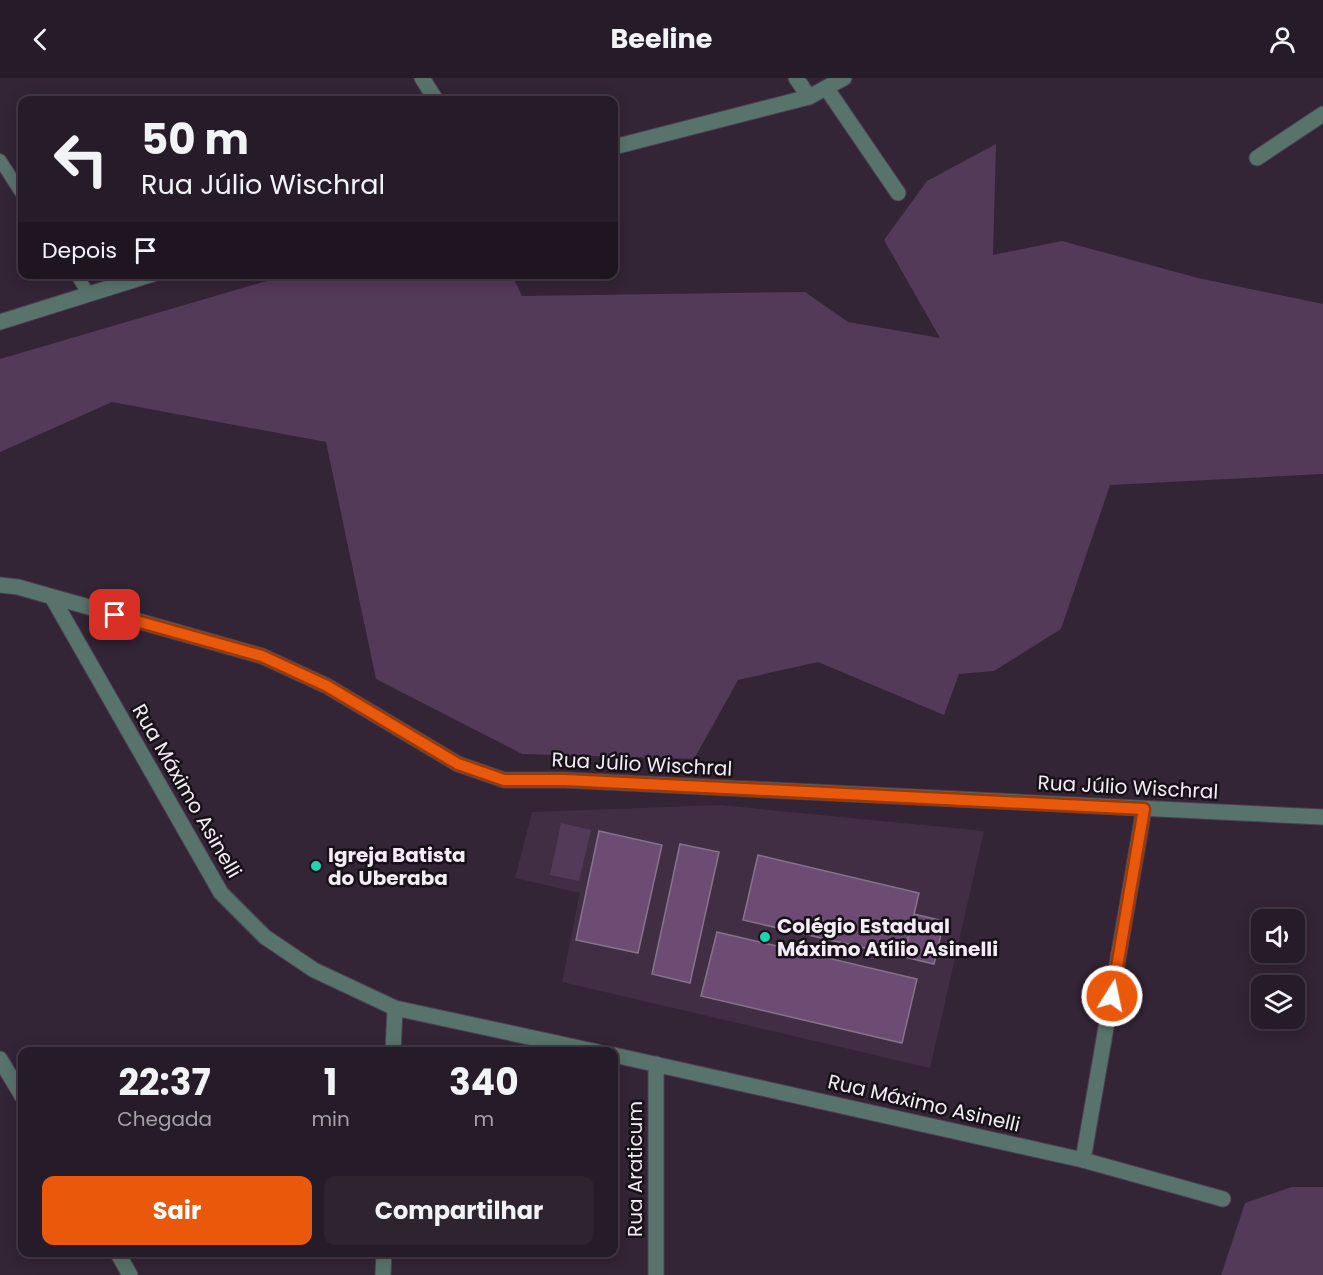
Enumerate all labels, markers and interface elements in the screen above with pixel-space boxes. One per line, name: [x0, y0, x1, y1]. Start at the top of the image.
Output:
text: Beeline: [611, 20, 712, 57]
icon: back: [24, 23, 57, 56]
icon: person: [1266, 23, 1299, 56]
text: 50 m: [141, 110, 249, 169]
icon: left: [42, 120, 120, 198]
text: Rua Júlio Wischral: [141, 166, 385, 203]
icon: arrive: [129, 234, 162, 267]
text: Depois: [42, 235, 117, 266]
pin: [89, 589, 140, 640]
icon: arrive: [98, 598, 131, 631]
street label: Rua Máximo Asinelli: [126, 699, 248, 883]
street label: Rua Júlio Wischral: [551, 745, 733, 783]
street label: Rua Júlio Wischral: [1037, 768, 1219, 806]
place label: Igreja Batista do Uberaba: [328, 841, 466, 892]
marker: Igreja Batista do Uberaba: [309, 859, 323, 873]
map controls: [1251, 909, 1305, 1029]
button: sound: [1251, 909, 1305, 963]
place label: Colégio Estadual Máximo Atílio Asinelli: [777, 912, 998, 963]
marker: Colégio Estadual Máximo Atílio Asinelli: [758, 930, 772, 944]
position arrow: [1080, 964, 1144, 1028]
button: layers: [1251, 975, 1305, 1029]
text: 22:37: [119, 1057, 211, 1108]
text: 1: [324, 1057, 337, 1108]
text: 340: [449, 1057, 519, 1108]
street label: Rua Máximo Asinelli: [825, 1067, 1023, 1139]
street label: Rua Araticum: [621, 1101, 649, 1237]
text: Chegada: [117, 1105, 212, 1133]
text: min: [311, 1105, 350, 1133]
text: m: [474, 1105, 494, 1133]
button: Sair: [42, 1176, 312, 1245]
button: Compartilhar: [324, 1176, 594, 1245]

